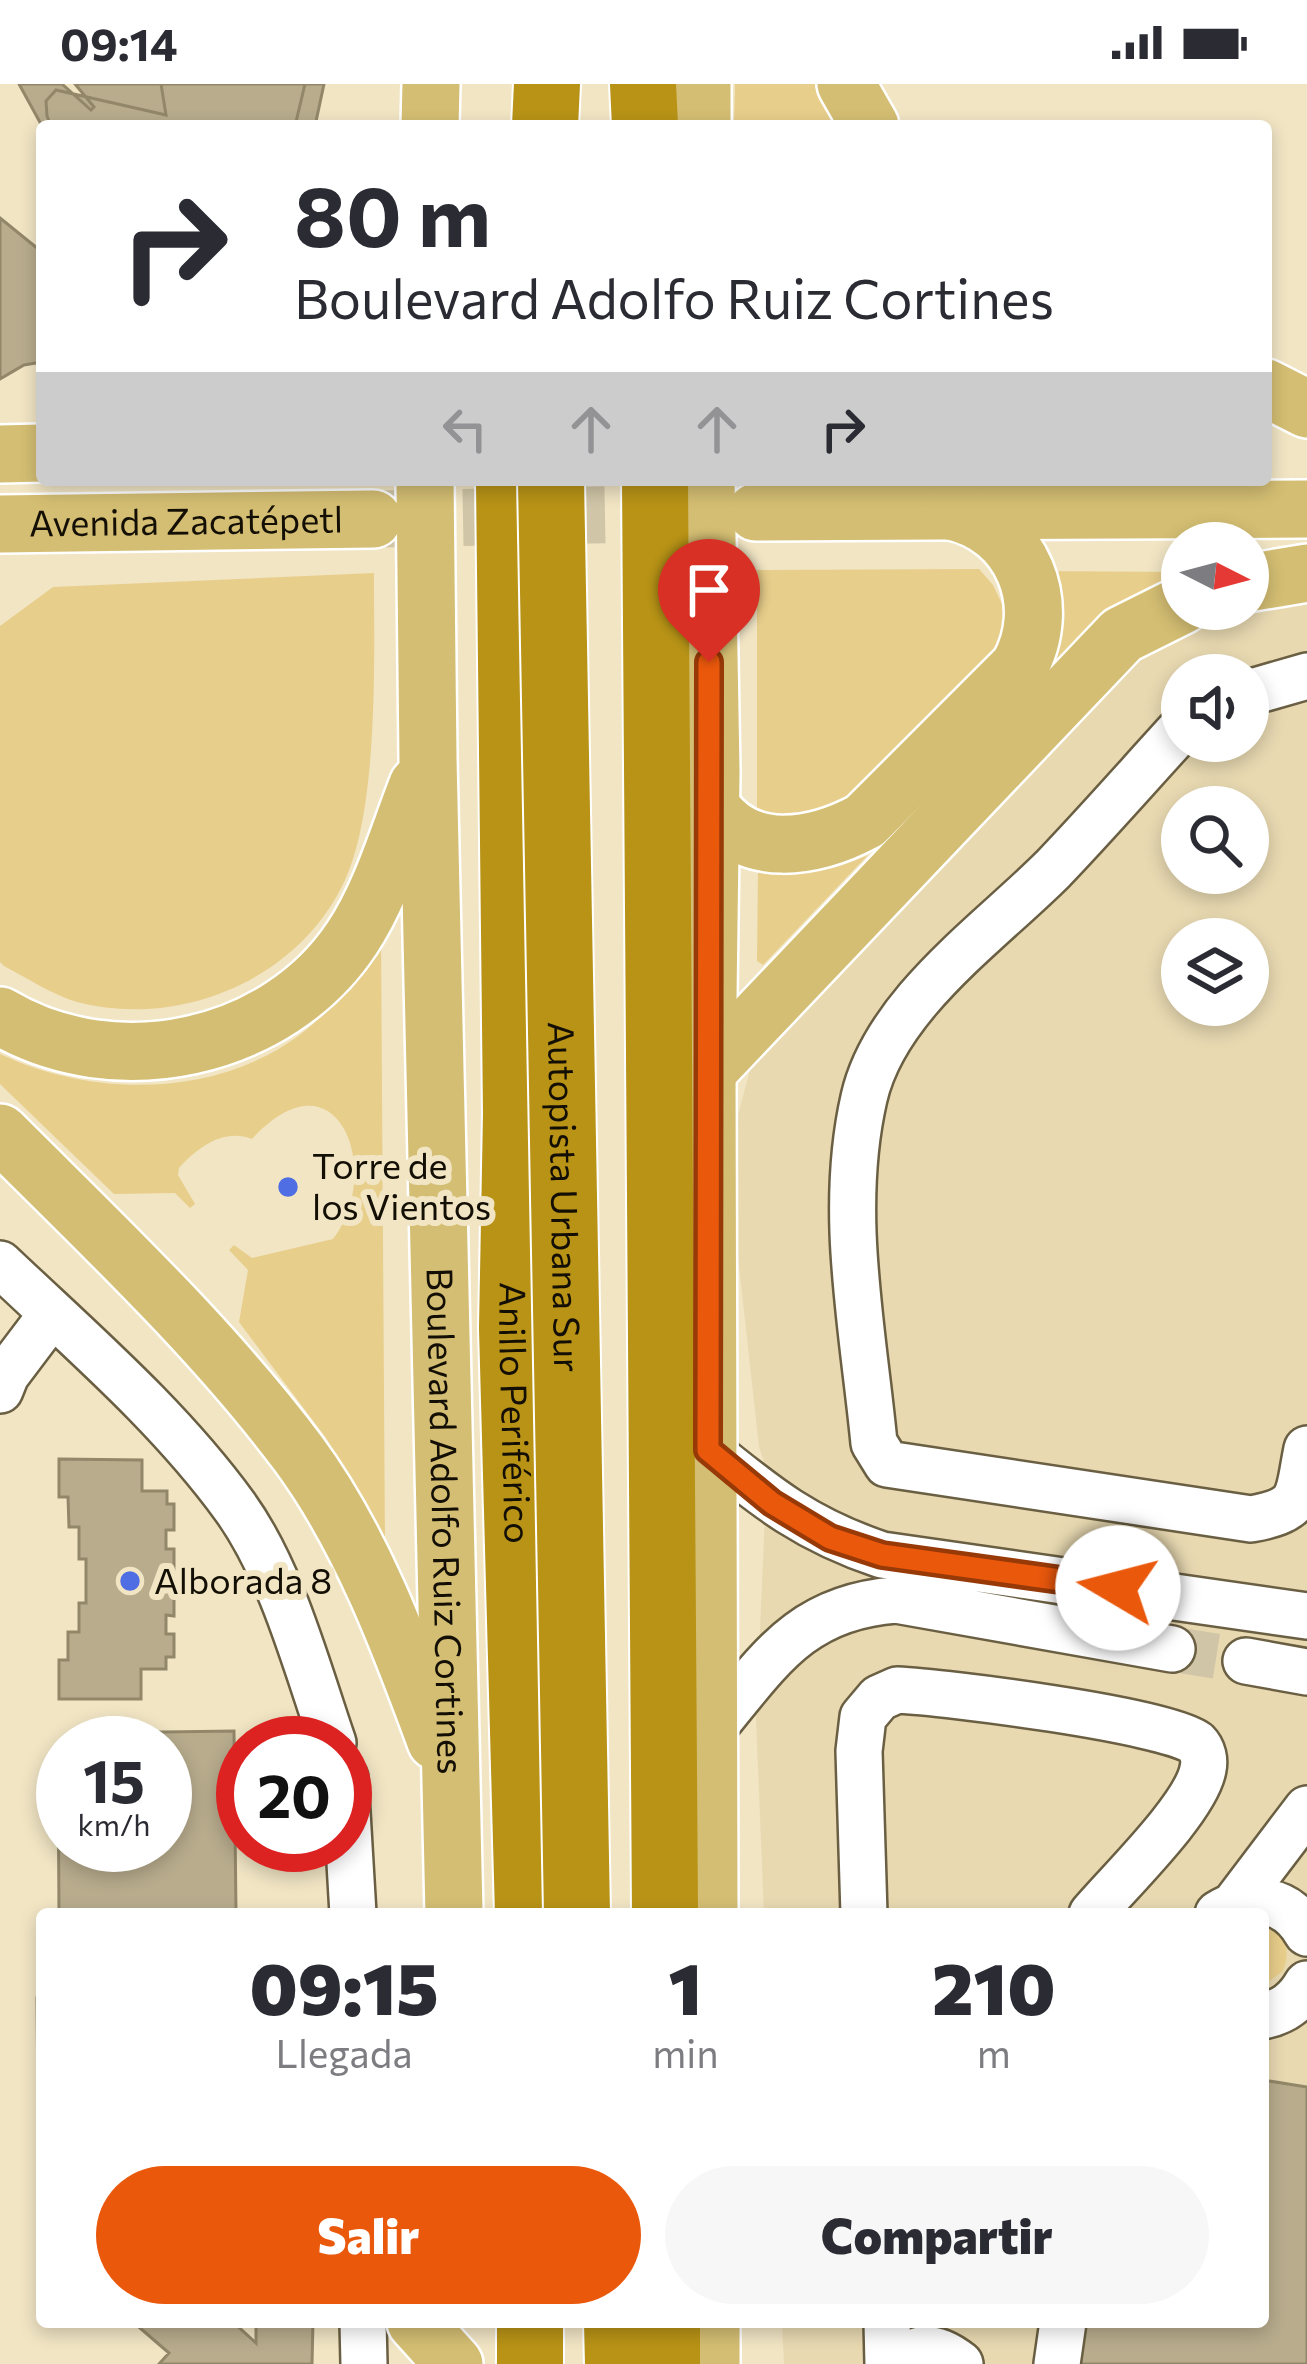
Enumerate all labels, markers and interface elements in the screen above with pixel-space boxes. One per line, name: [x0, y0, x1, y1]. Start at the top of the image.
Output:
text: 09:14: [60, 15, 178, 70]
text: 80 m: [294, 162, 491, 264]
icon: right: [96, 168, 252, 324]
text: Boulevard Adolfo Ruiz Cortines: [294, 264, 1054, 330]
icon: left: [432, 396, 498, 462]
icon: ahead: [558, 396, 624, 462]
icon: ahead: [684, 396, 750, 462]
icon: right: [810, 396, 876, 462]
street label: Avenida Zacatépetl: [29, 495, 343, 544]
north arrow: [1161, 522, 1269, 630]
map controls: [1161, 522, 1269, 1026]
pin: [658, 539, 760, 662]
icon: arrive: [676, 557, 742, 623]
button: sound: [1161, 654, 1269, 762]
button: search: [1161, 786, 1269, 894]
button: layers: [1161, 918, 1269, 1026]
street label: Autopista Urbana Sur: [541, 1021, 591, 1373]
place label: Torre de los Vientos: [312, 1142, 491, 1227]
marker: Torre de los Vientos: [275, 1174, 301, 1200]
street label: Boulevard Adolfo Ruiz Cortines: [419, 1267, 475, 1775]
street label: Anillo Periférico: [492, 1282, 542, 1544]
position arrow: [1055, 1525, 1181, 1651]
place label: Alborada 8: [154, 1557, 332, 1601]
marker: Alborada 8: [117, 1568, 143, 1594]
speed limit sign: 20: [216, 1716, 372, 1872]
text: 15: [83, 1742, 145, 1815]
text: km/h: [78, 1805, 150, 1842]
text: 09:15: [249, 1942, 439, 2030]
text: 1: [669, 1942, 702, 2030]
text: 210: [932, 1942, 1056, 2030]
text: Llegada: [276, 2028, 413, 2076]
text: min: [652, 2028, 719, 2076]
text: m: [977, 2028, 1011, 2076]
button: Salir: [96, 2166, 641, 2304]
button: Compartir: [665, 2166, 1209, 2304]

